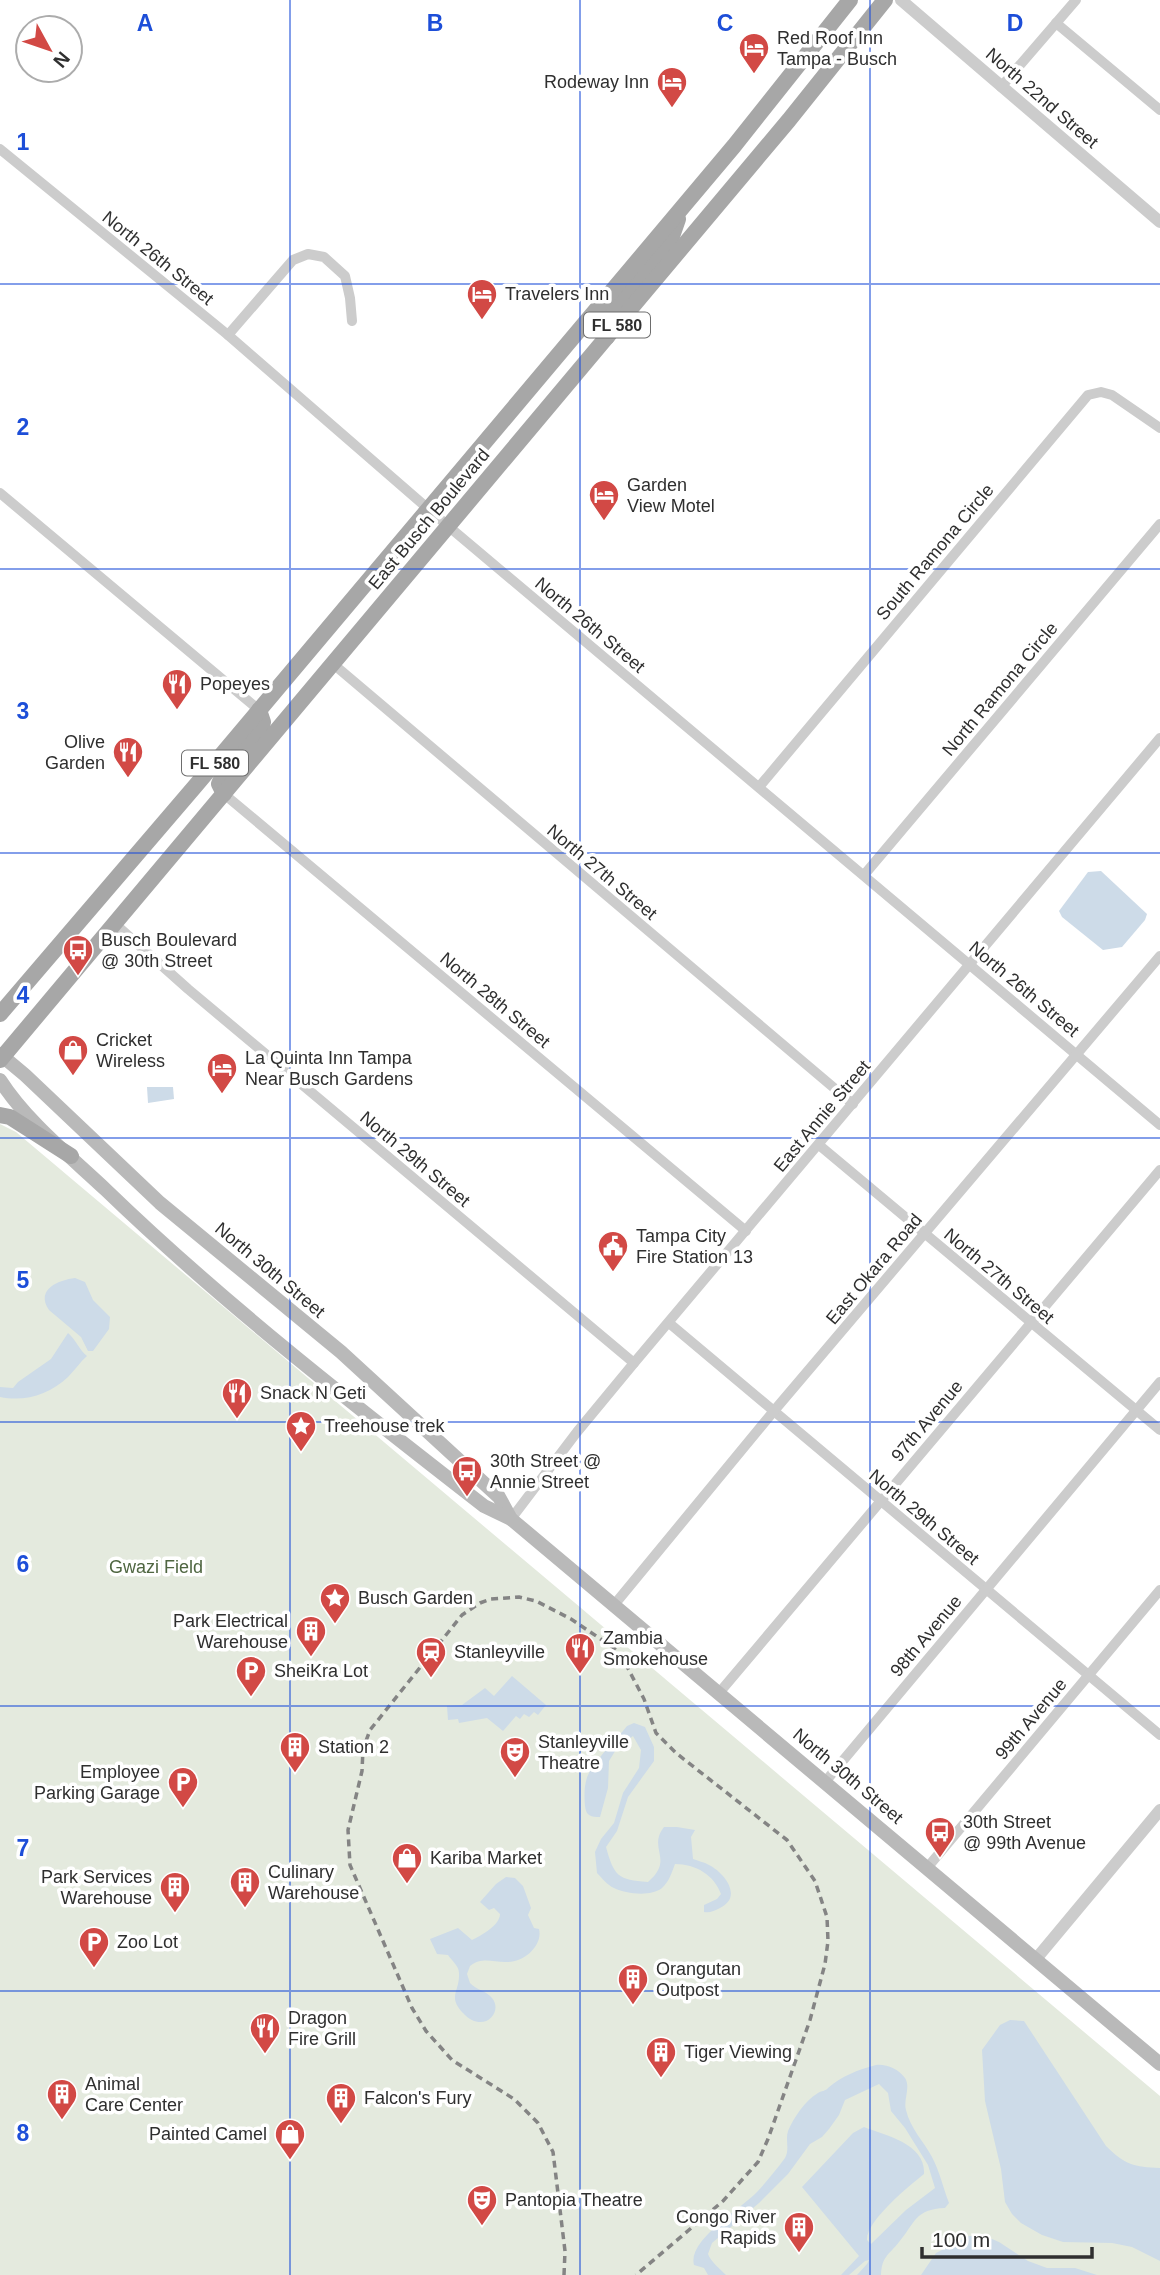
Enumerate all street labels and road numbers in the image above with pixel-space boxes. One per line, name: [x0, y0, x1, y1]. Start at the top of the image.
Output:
street label: North 22nd Street: [982, 44, 1102, 152]
street label: North 26th Street: [98, 207, 218, 309]
road number: FL 580: [584, 312, 650, 338]
street label: East Busch Boulevard: [364, 445, 494, 593]
street label: South Ramona Circle: [872, 480, 998, 624]
street label: North 26th Street: [531, 573, 649, 677]
street label: North Ramona Circle: [938, 618, 1062, 760]
road number: FL 580: [182, 750, 248, 776]
street label: North 27th Street: [543, 820, 661, 924]
street label: North 26th Street: [965, 937, 1083, 1041]
street label: North 28th Street: [436, 948, 554, 1052]
street label: East Annie Street: [770, 1056, 874, 1176]
street label: North 29th Street: [356, 1107, 474, 1211]
street label: East Okara Road: [822, 1210, 926, 1328]
street label: North 30th Street: [211, 1218, 329, 1322]
street label: North 27th Street: [940, 1224, 1058, 1328]
street label: 97th Avenue: [887, 1376, 967, 1466]
street label: North 29th Street: [865, 1465, 983, 1569]
street label: 98th Avenue: [886, 1591, 966, 1681]
street label: 99th Avenue: [991, 1674, 1071, 1764]
street label: North 30th Street: [789, 1724, 907, 1828]

